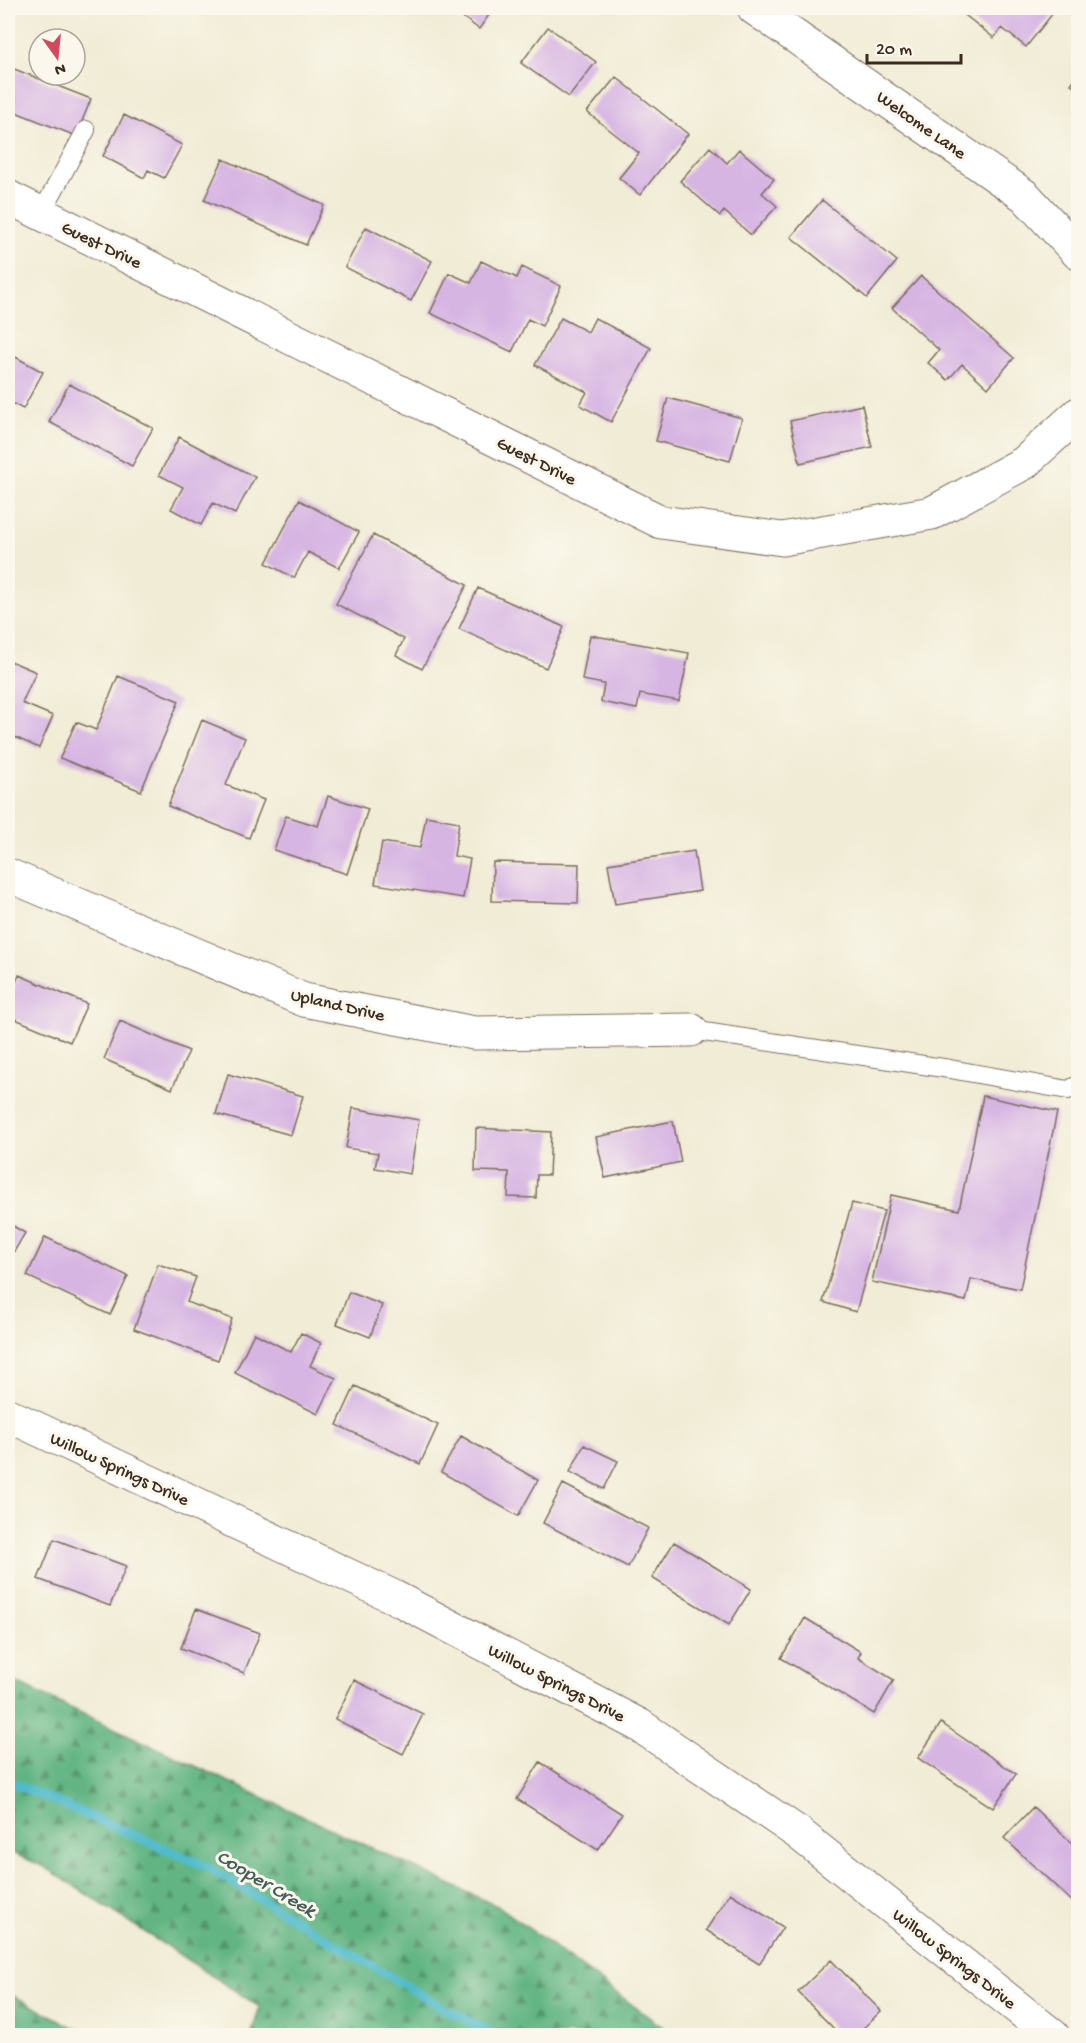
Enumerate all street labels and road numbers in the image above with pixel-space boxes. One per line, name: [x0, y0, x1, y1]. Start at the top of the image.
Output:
street label: Welcome Lane: [872, 87, 970, 165]
street label: Guest Drive: [57, 218, 145, 275]
street label: Guest Drive: [493, 433, 580, 492]
street label: Upland Drive: [288, 985, 387, 1028]
street label: Willow Springs Drive: [46, 1429, 192, 1512]
street label: Willow Springs Drive: [484, 1641, 629, 1728]
street label: Willow Springs Drive: [887, 1905, 1020, 2015]

